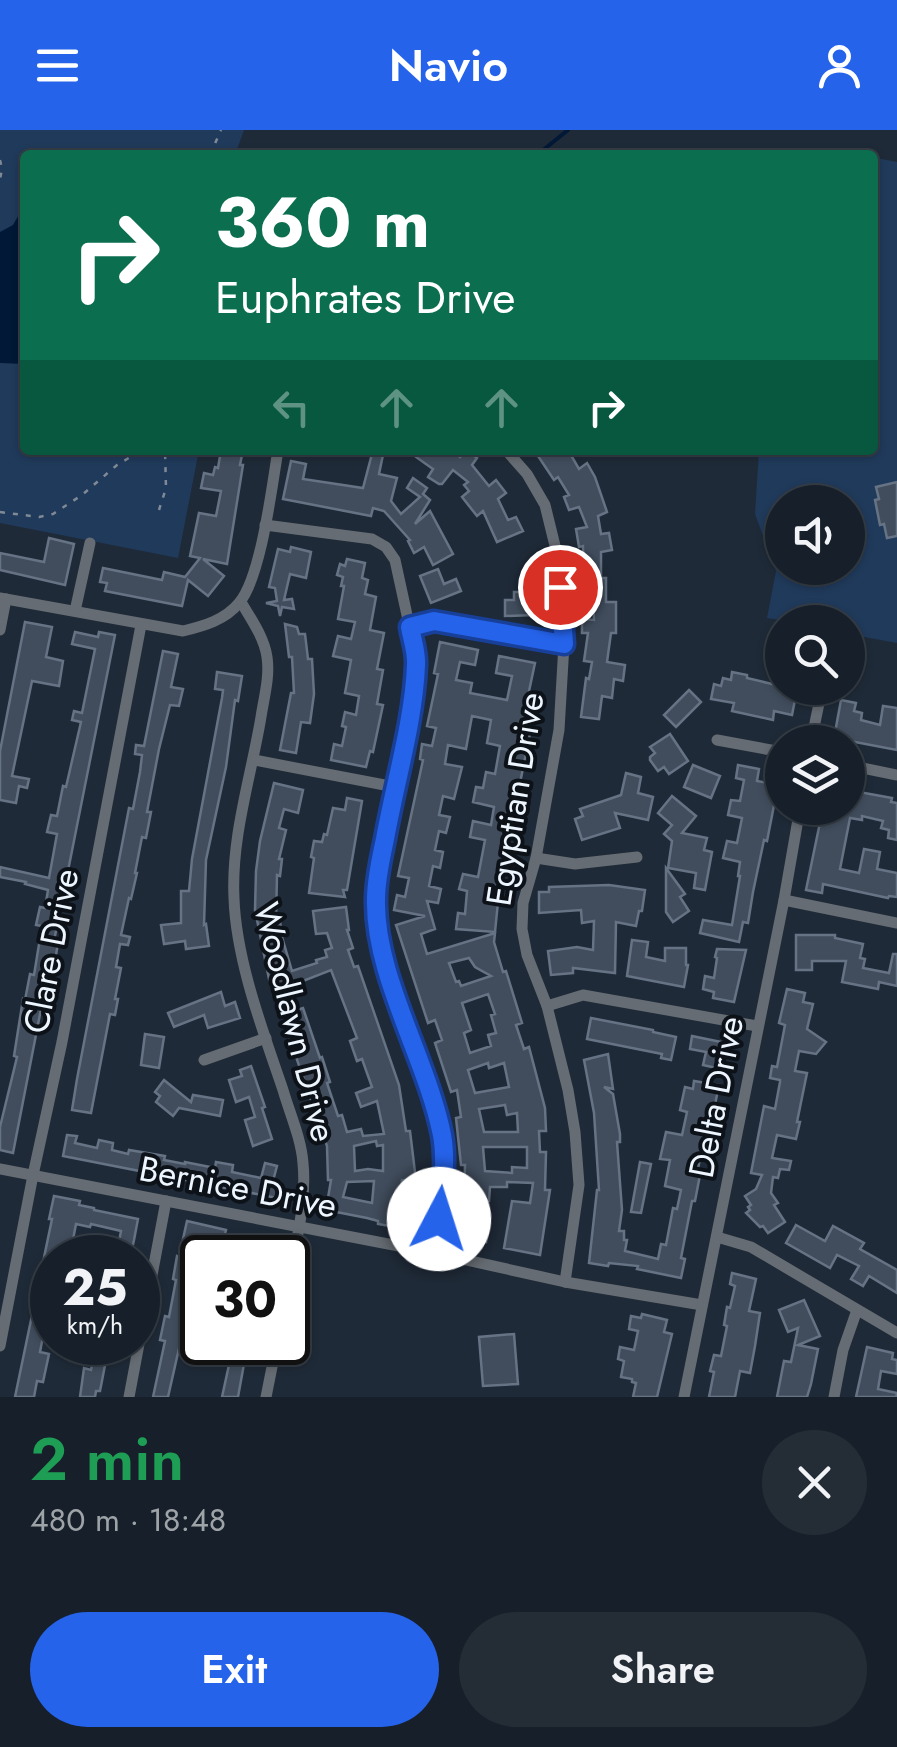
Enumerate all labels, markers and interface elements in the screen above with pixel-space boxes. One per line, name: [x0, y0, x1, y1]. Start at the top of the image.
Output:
text: Navio: [389, 33, 508, 98]
icon: menu: [30, 38, 85, 93]
icon: person: [812, 38, 867, 93]
text: 360 m: [215, 172, 430, 273]
icon: right: [50, 190, 180, 320]
text: Euphrates Drive: [215, 265, 515, 330]
icon: left: [264, 380, 319, 435]
icon: ahead: [369, 380, 424, 435]
icon: ahead: [474, 380, 529, 435]
icon: right: [579, 380, 634, 435]
map controls: [765, 485, 865, 825]
button: sound: [765, 485, 865, 585]
pin: [518, 545, 603, 630]
icon: arrive: [533, 560, 588, 615]
button: search: [765, 605, 865, 705]
street label: Egyptian Drive: [473, 689, 557, 909]
button: layers: [765, 725, 865, 825]
street label: Clare Drive: [11, 864, 91, 1038]
street label: Woodlawn Drive: [241, 897, 349, 1147]
street label: Delta Drive: [676, 1012, 756, 1182]
street label: Bernice Drive: [135, 1143, 341, 1231]
position arrow: [387, 1167, 491, 1271]
speed limit sign: 30: [180, 1235, 310, 1365]
text: 25: [62, 1251, 128, 1324]
text: km/h: [67, 1307, 123, 1343]
text: 2 min: [30, 1416, 184, 1503]
button: close: [762, 1430, 867, 1535]
text: 480 m · 18:48: [30, 1497, 226, 1543]
button: Exit: [30, 1612, 439, 1727]
button: Share: [459, 1612, 867, 1727]

